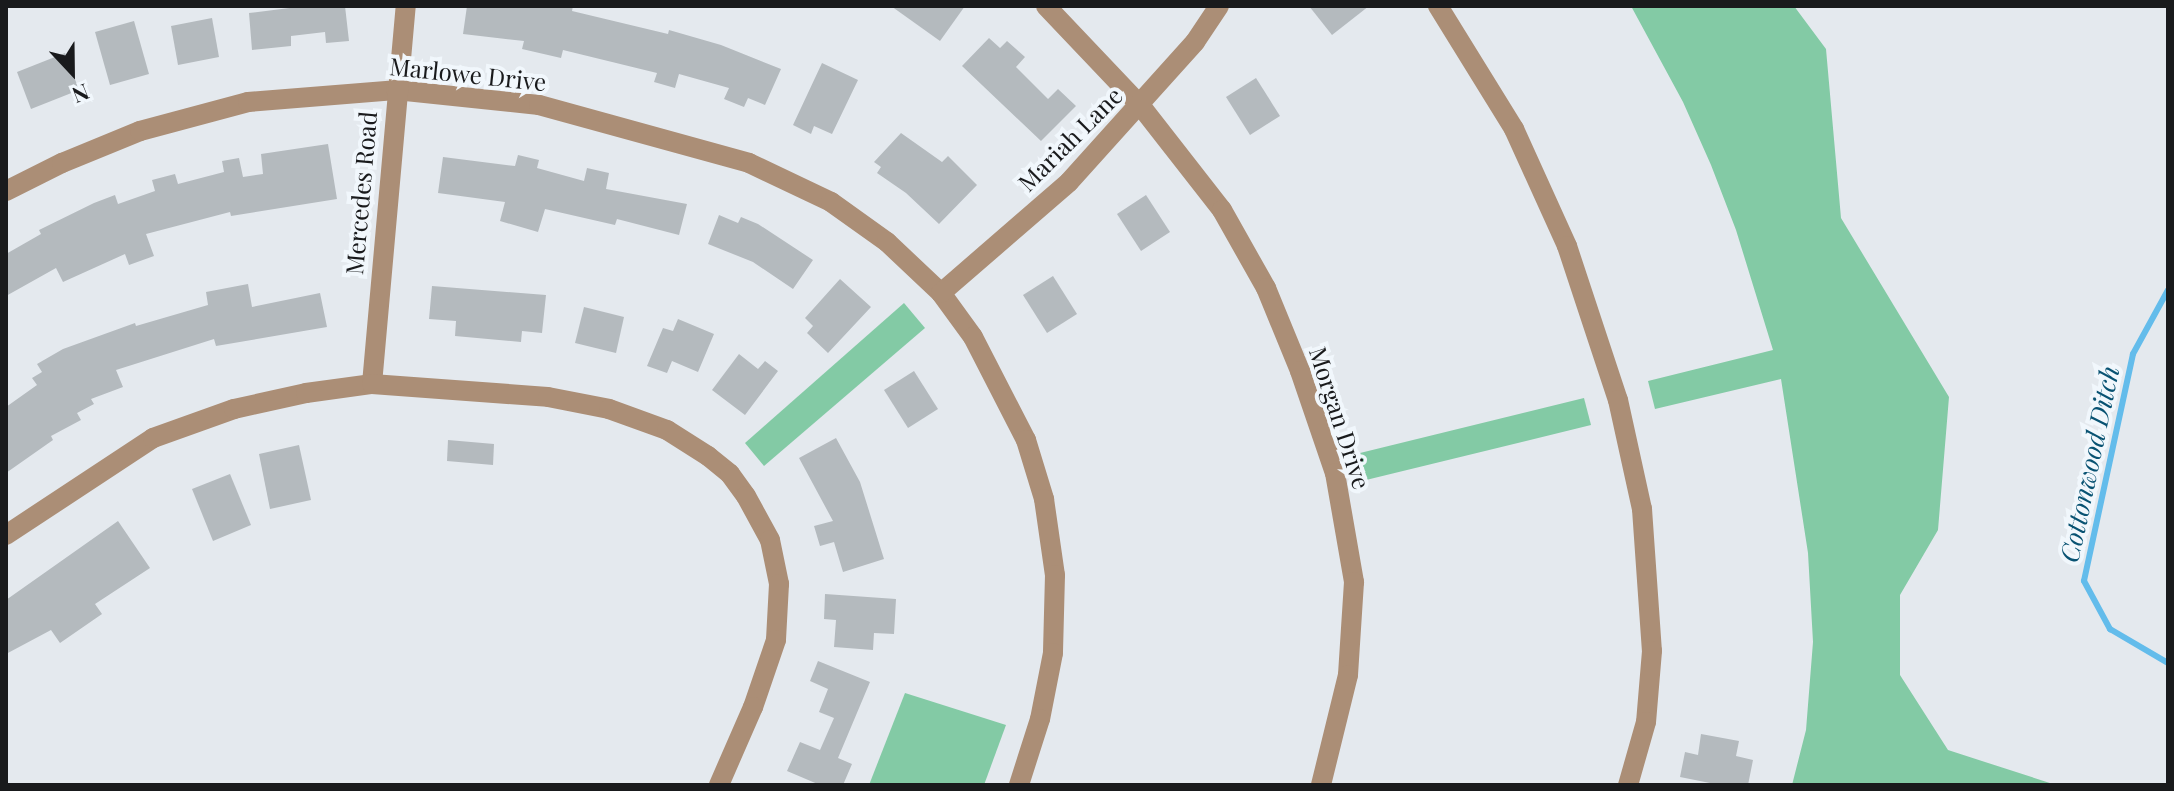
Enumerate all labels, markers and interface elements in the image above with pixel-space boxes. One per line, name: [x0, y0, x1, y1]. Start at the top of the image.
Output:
north arrow: [32, 32, 112, 112]
street label: Marlowe Drive: [388, 51, 548, 97]
text: N: [68, 77, 94, 111]
street label: Mariah Lane: [1012, 81, 1128, 197]
street label: Mercedes Road: [340, 110, 382, 276]
street label: Morgan Drive: [1303, 343, 1377, 493]
water label: Cottonwood Ditch: [2053, 363, 2125, 565]

